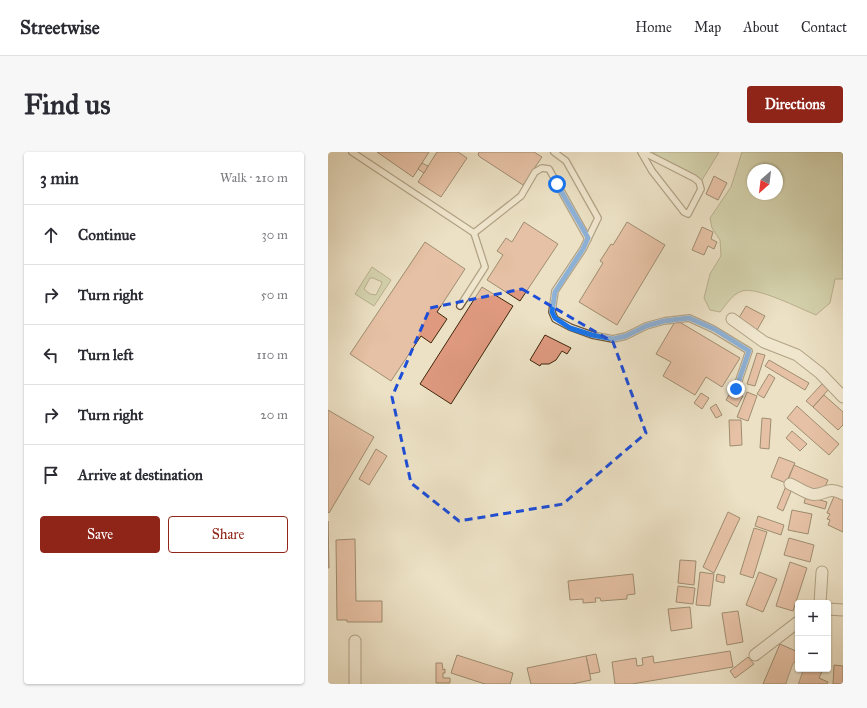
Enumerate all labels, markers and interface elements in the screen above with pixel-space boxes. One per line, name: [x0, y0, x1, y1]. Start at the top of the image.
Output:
text: Streetwise: [20, 16, 100, 39]
text: Home: [635, 19, 672, 36]
text: Map: [694, 19, 721, 36]
text: About: [743, 19, 779, 36]
text: Contact: [801, 19, 847, 36]
button: Directions: [747, 86, 843, 123]
text: Find us: [24, 87, 110, 122]
north arrow: [747, 164, 783, 200]
text: 3 min: [40, 168, 79, 189]
text: Walk · 210 m: [220, 170, 288, 186]
route start: [548, 175, 566, 193]
icon: ahead: [40, 224, 62, 246]
text: Continue: [78, 226, 136, 244]
text: 30 m: [262, 227, 288, 243]
icon: right: [40, 284, 62, 306]
text: Turn right: [78, 286, 143, 304]
text: 50 m: [261, 287, 288, 303]
icon: left: [40, 344, 62, 366]
text: Turn left: [78, 346, 134, 364]
text: 110 m: [256, 347, 288, 363]
route end: [727, 380, 745, 398]
icon: right: [40, 404, 62, 426]
text: Turn right: [78, 406, 143, 424]
text: 20 m: [260, 407, 288, 423]
icon: arrive: [40, 464, 62, 486]
text: Arrive at destination: [78, 466, 203, 484]
button: Save: [40, 516, 160, 553]
button: Share: [168, 516, 288, 553]
map controls: [795, 600, 831, 672]
button: +: [795, 600, 831, 636]
button: −: [795, 636, 831, 672]

